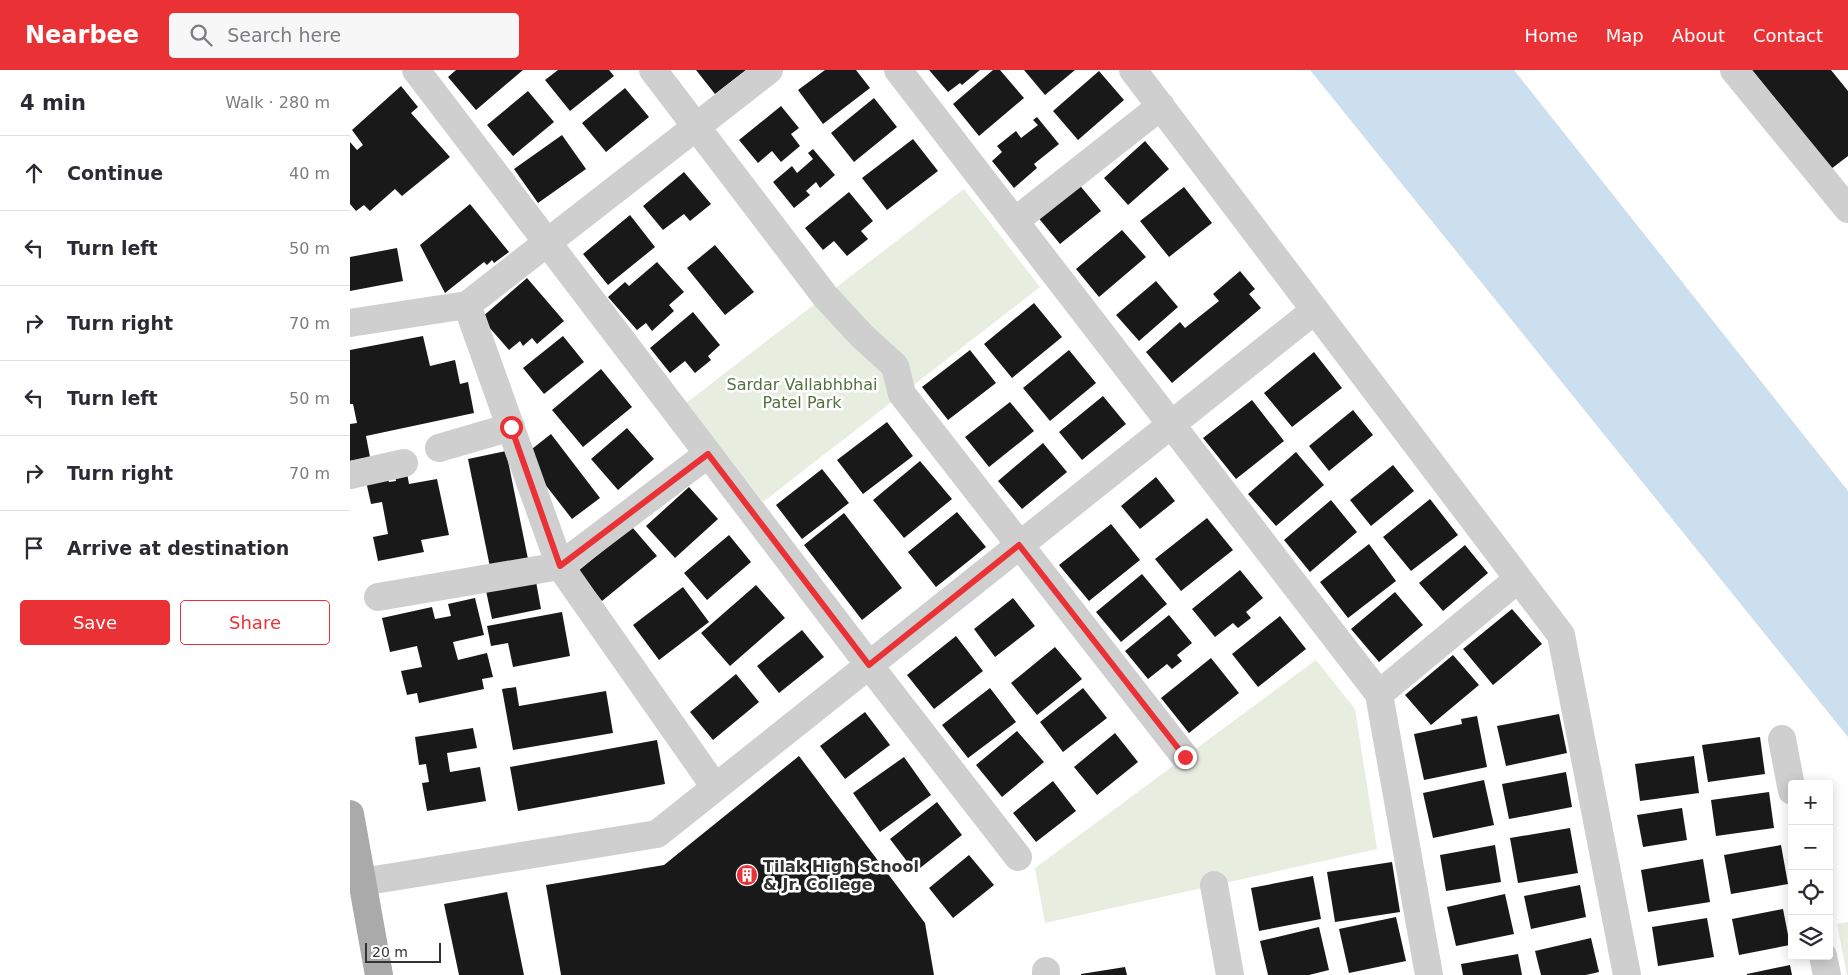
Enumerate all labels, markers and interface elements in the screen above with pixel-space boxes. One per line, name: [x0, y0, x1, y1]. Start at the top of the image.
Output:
search box: [169, 13, 519, 58]
text: Nearbee: [25, 21, 139, 49]
icon: search: [187, 21, 215, 49]
text: Search here: [227, 24, 341, 46]
text: Home: [1525, 25, 1578, 46]
text: Map: [1606, 25, 1644, 46]
text: About: [1672, 25, 1725, 46]
text: Contact: [1753, 25, 1823, 46]
text: 4 min: [20, 91, 86, 115]
text: Walk · 280 m: [225, 93, 330, 112]
icon: ahead: [20, 159, 48, 187]
text: Continue: [67, 162, 163, 184]
text: 40 m: [289, 164, 330, 183]
icon: left: [20, 234, 48, 262]
text: Turn left: [67, 237, 158, 259]
text: 50 m: [289, 239, 330, 258]
icon: right: [20, 309, 48, 337]
text: Turn right: [67, 312, 173, 334]
text: 70 m: [289, 314, 330, 333]
park label: Sardar Vallabhbhai Patel Park: [727, 375, 877, 412]
icon: left: [20, 384, 48, 412]
text: Turn left: [67, 387, 158, 409]
text: 50 m: [289, 389, 330, 408]
route start: [500, 416, 523, 439]
icon: right: [20, 459, 48, 487]
text: Turn right: [67, 462, 173, 484]
text: 70 m: [289, 464, 330, 483]
icon: arrive: [20, 534, 48, 562]
text: Arrive at destination: [67, 537, 289, 559]
button: Save: [20, 600, 170, 645]
button: Share: [180, 600, 330, 645]
route end: [1174, 746, 1197, 769]
map controls: [1788, 780, 1833, 960]
button: +: [1788, 780, 1833, 825]
button: −: [1788, 825, 1833, 870]
place label: Tilak High School & Jr. College: [763, 857, 919, 894]
building icon: Tilak High School & Jr. College: [735, 863, 759, 887]
button: locate: [1788, 870, 1833, 915]
button: layers: [1788, 915, 1833, 960]
scale bar: [365, 940, 441, 963]
text: 20 m: [372, 944, 408, 960]

